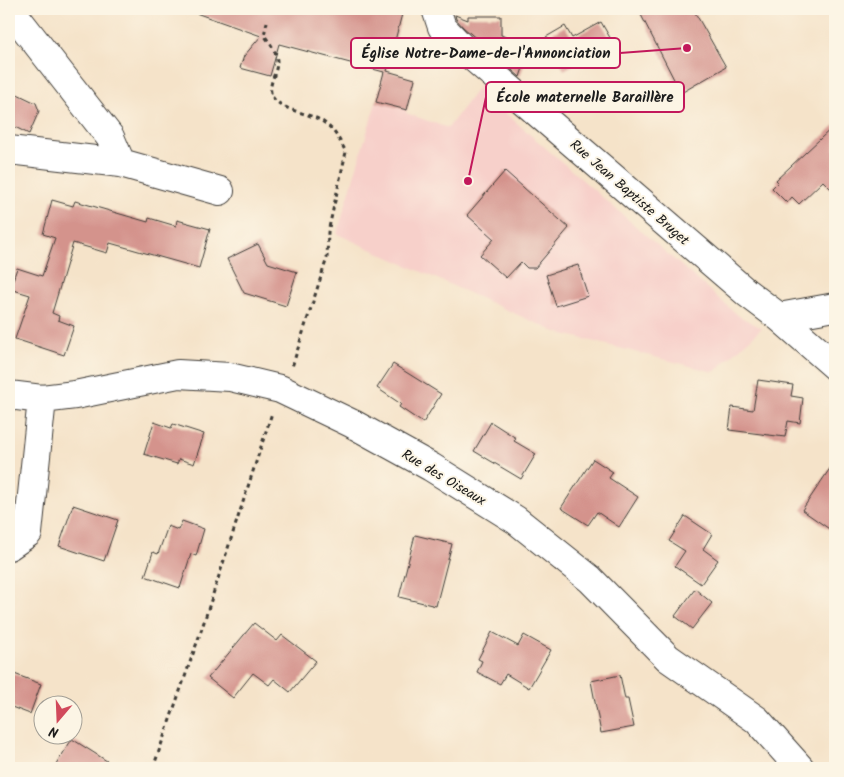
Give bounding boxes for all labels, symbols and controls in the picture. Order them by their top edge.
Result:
callout: Église Notre-Dame-de-l'Annonciation [351,38,620,68]
text: Église Notre-Dame-de-l'Annonciation [361,42,611,66]
callout: École maternelle Baraillère [486,82,684,112]
text: École maternelle Baraillère [496,86,674,110]
street label: Rue Jean Baptiste Bruget [565,135,694,251]
street label: Rue des Oiseaux [397,444,491,512]
north arrow [32,694,82,744]
text: N [46,719,62,743]

